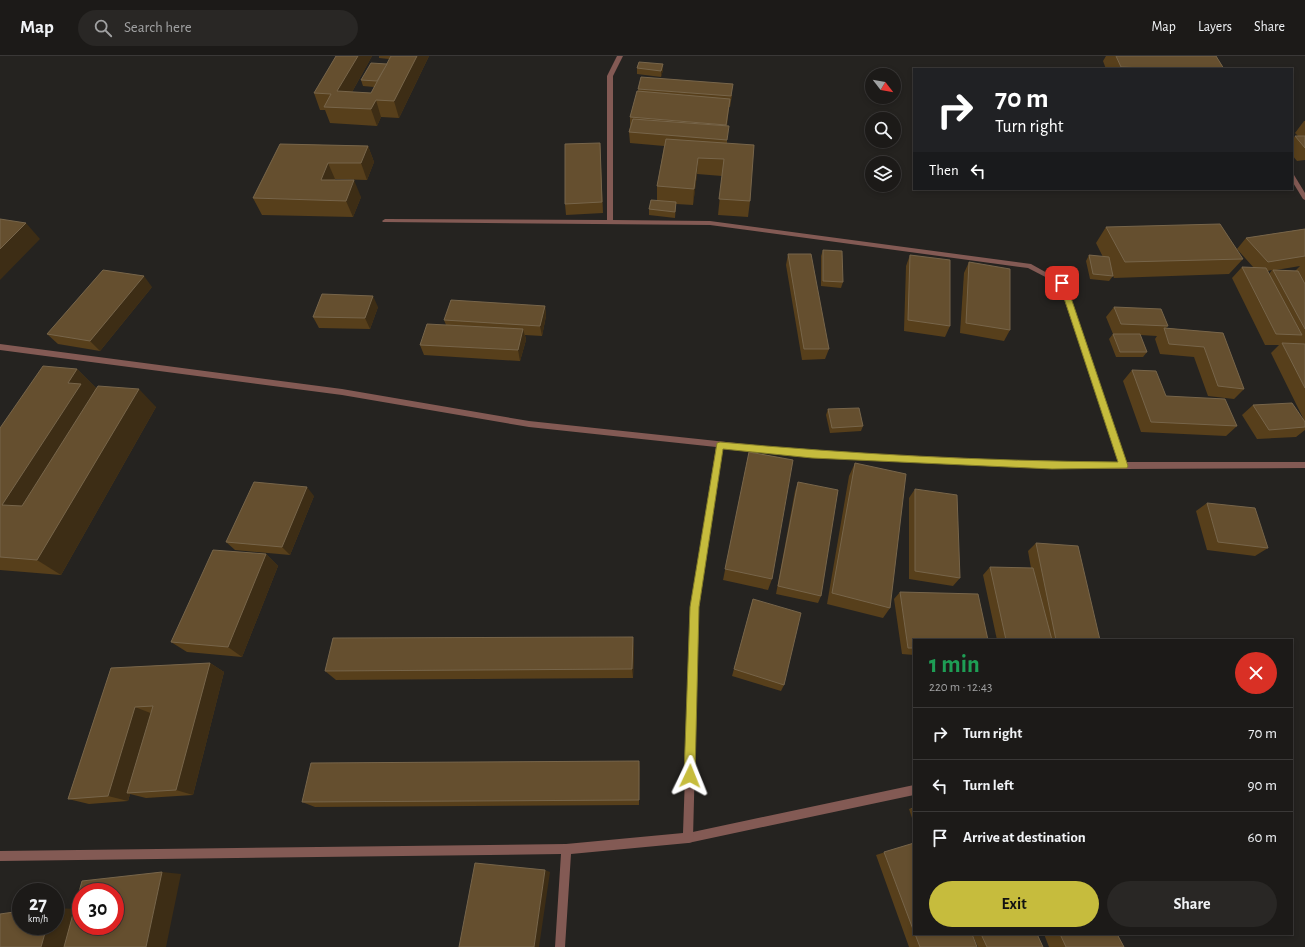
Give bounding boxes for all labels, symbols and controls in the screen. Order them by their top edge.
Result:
search box [78,10,358,46]
icon: search [92,17,114,39]
text: Map [20,18,54,37]
text: Search here [124,20,192,35]
text: Map [1151,20,1176,34]
text: Layers [1198,20,1232,34]
text: Share [1254,20,1285,34]
north arrow [865,68,901,104]
map controls [865,68,901,192]
icon: right [929,84,981,136]
text: 70 m [995,85,1049,113]
button: search [865,112,901,148]
text: Turn right [995,118,1064,136]
button: layers [865,156,901,192]
icon: left [967,160,989,182]
text: Then [929,163,959,178]
pin [1045,266,1079,300]
icon: arrive [1051,272,1073,294]
button: close [1235,652,1277,694]
text: 1 min [929,653,980,677]
text: 220 m · 12:43 [929,681,992,694]
icon: right [929,723,951,745]
text: Turn right [963,726,1022,741]
text: 70 m [1248,726,1277,741]
position arrow [669,755,711,797]
icon: left [929,775,951,797]
text: Turn left [963,778,1014,793]
text: 90 m [1248,778,1277,793]
icon: arrive [929,827,951,849]
text: Arrive at destination [963,830,1086,845]
text: 60 m [1248,830,1277,845]
button: Exit [929,881,1099,927]
button: Share [1107,881,1277,927]
speed limit sign: 30 [72,883,124,935]
text: 27 [29,894,47,914]
text: km/h [28,914,48,924]

